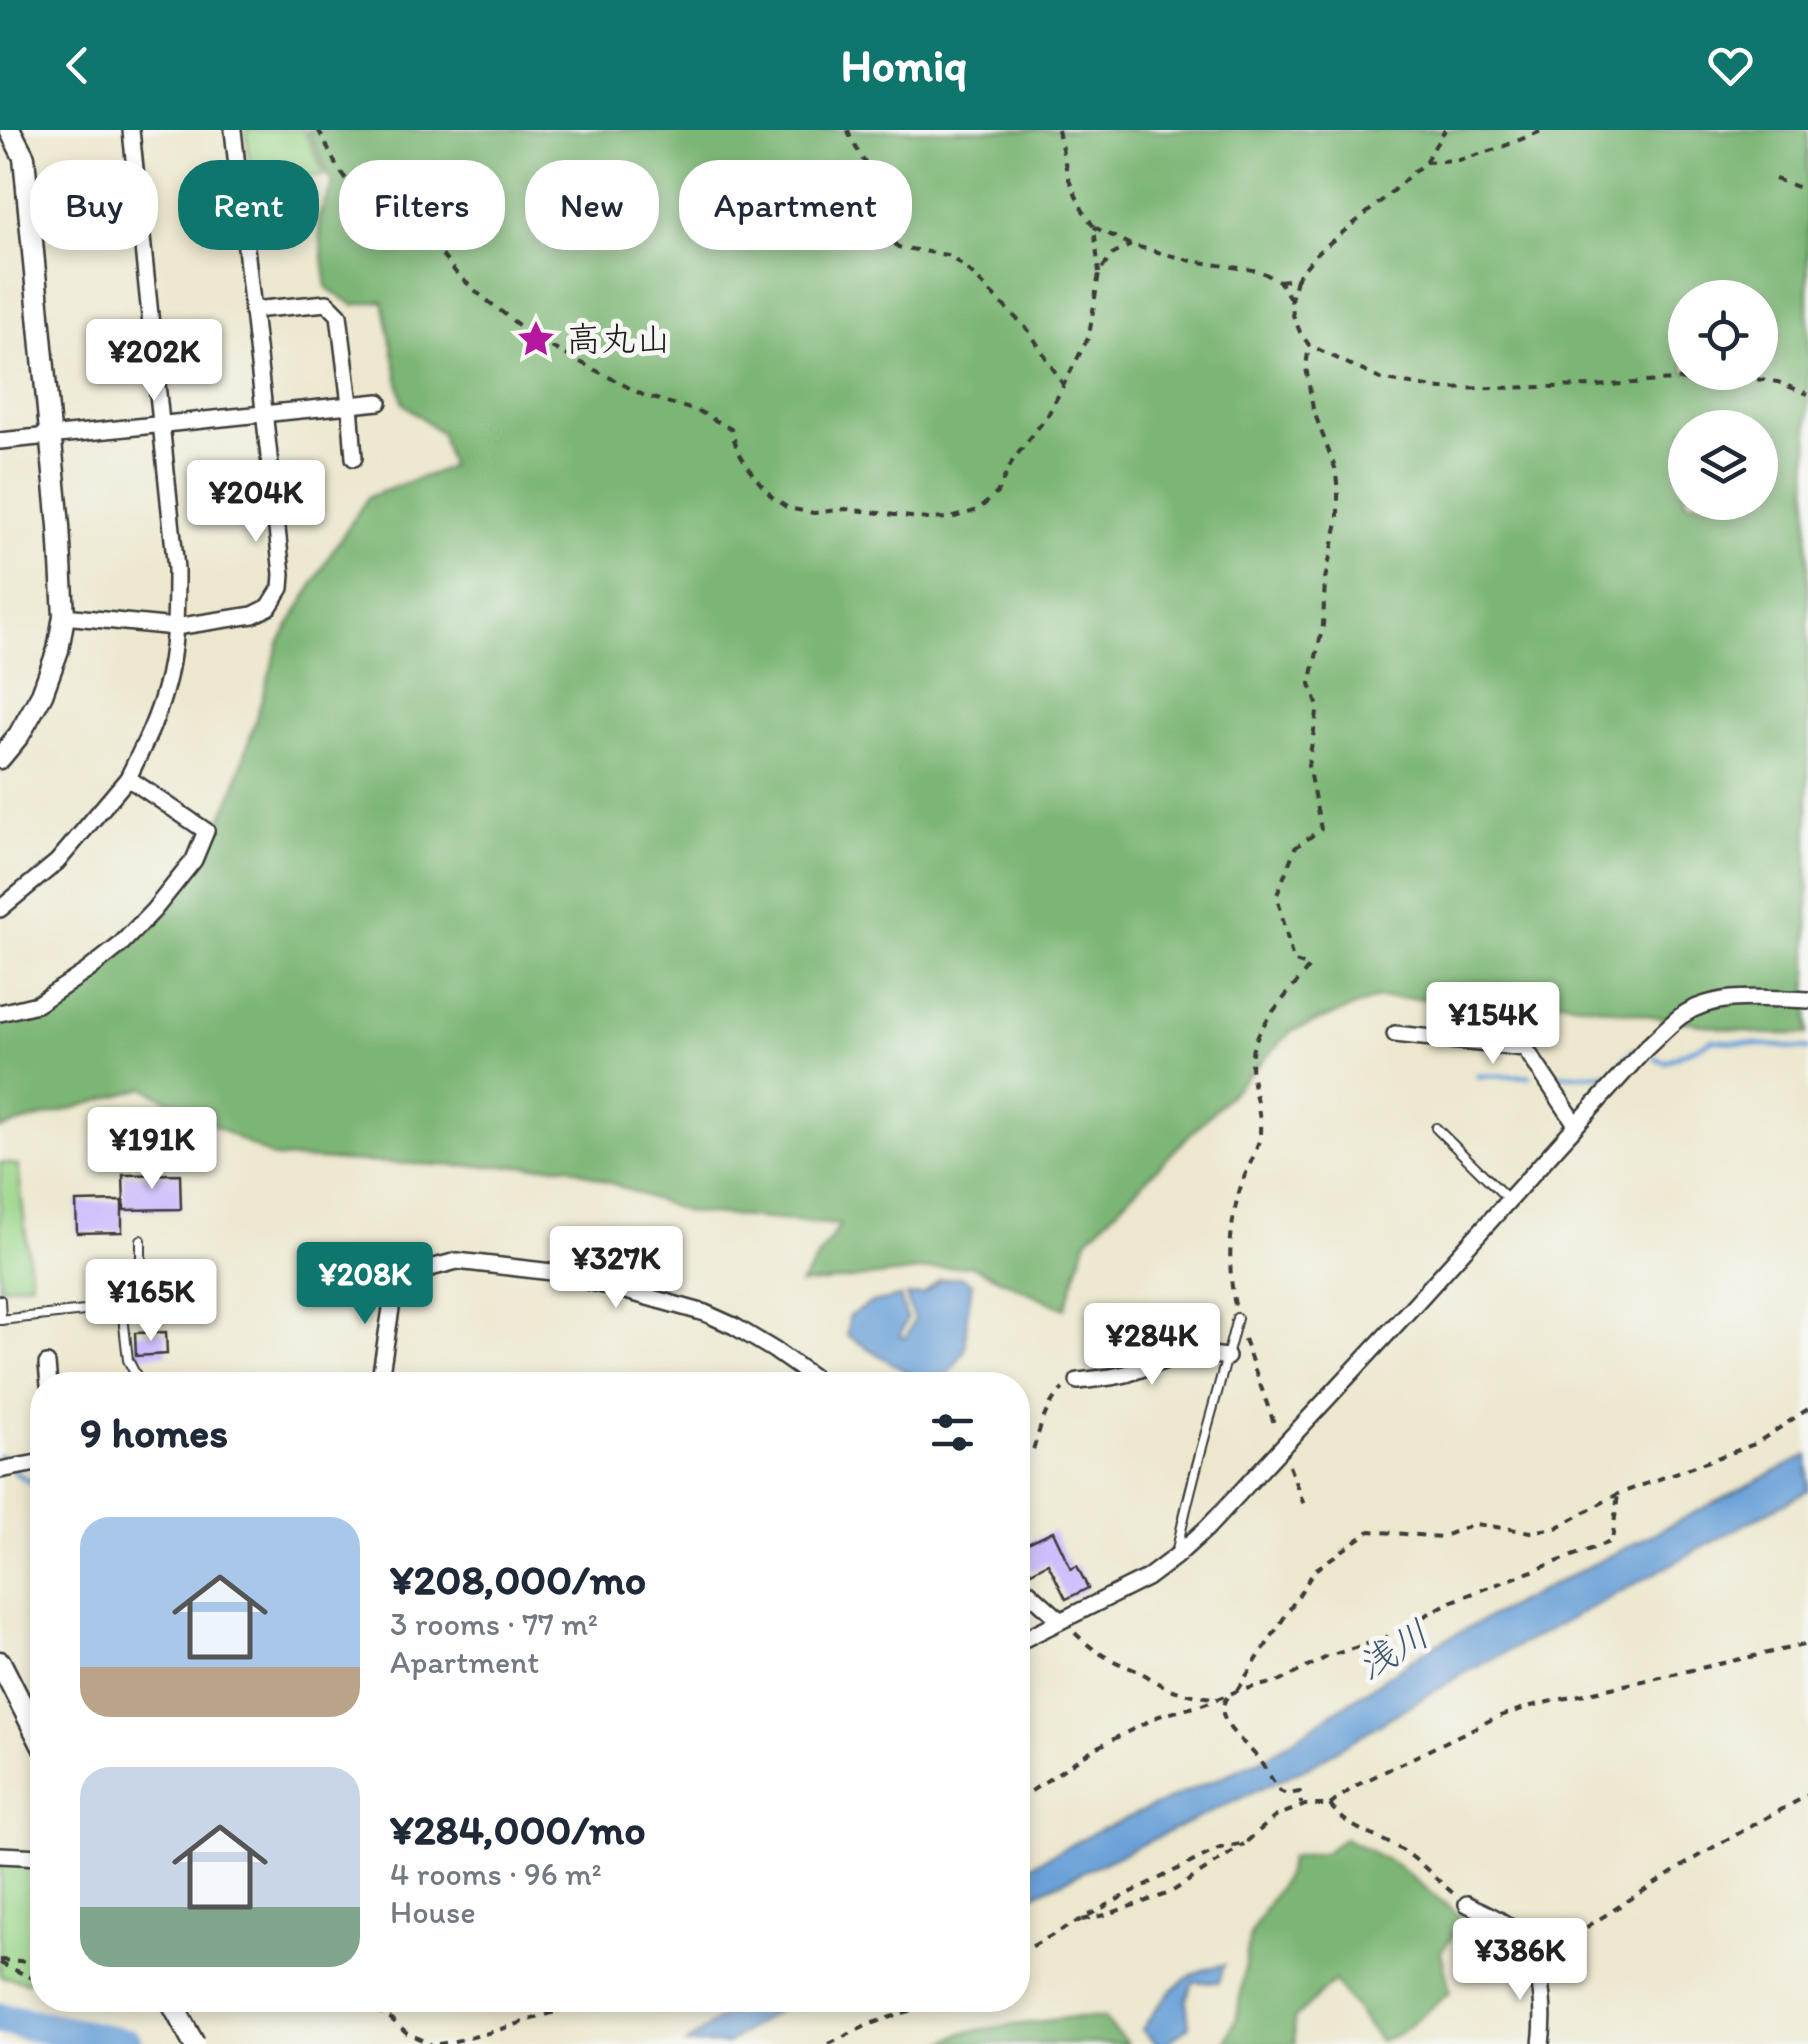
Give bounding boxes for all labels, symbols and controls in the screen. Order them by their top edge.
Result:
icon: back [50,38,105,93]
text: Homiq [841,38,967,92]
icon: heart [1703,38,1758,93]
chip: Buy [30,160,158,250]
chip: Rent [178,160,319,250]
chip: Filters [339,160,505,250]
chip: New [525,160,659,250]
chip: Apartment [679,160,912,250]
map controls [1668,280,1778,520]
button: locate [1668,280,1778,390]
place icon: 高丸山 [515,318,557,360]
place label: 高丸山 [566,318,671,360]
pin: ¥202K [84,319,224,404]
text: ¥202K [108,332,200,370]
button: layers [1668,410,1778,520]
pin: ¥204K [186,460,326,545]
text: ¥204K [209,473,303,511]
pin: ¥154K [1423,982,1563,1067]
text: ¥154K [1448,995,1538,1033]
pin: ¥191K [82,1107,222,1192]
text: ¥191K [110,1120,194,1158]
pin: ¥327K [546,1226,686,1311]
text: ¥327K [572,1239,660,1277]
pin: ¥208K [295,1242,435,1327]
text: ¥208K [319,1255,411,1293]
pin: ¥165K [81,1259,221,1344]
text: ¥165K [108,1272,194,1310]
pin: ¥284K [1082,1303,1222,1388]
text: ¥284K [1106,1316,1198,1354]
icon: filters [925,1405,980,1460]
text: 9 homes [80,1407,228,1458]
text: ¥208,000/mo [390,1554,646,1605]
icon: home [160,1557,280,1677]
text: 3 rooms · 77 m² [390,1605,598,1643]
water label: 浅川 [1349,1610,1437,1690]
text: Apartment [390,1643,539,1681]
text: ¥284,000/mo [390,1804,646,1855]
icon: home [160,1807,280,1927]
text: 4 rooms · 96 m² [390,1855,602,1893]
text: House [390,1893,476,1931]
pin: ¥386K [1450,1918,1590,2003]
text: ¥386K [1475,1931,1565,1969]

